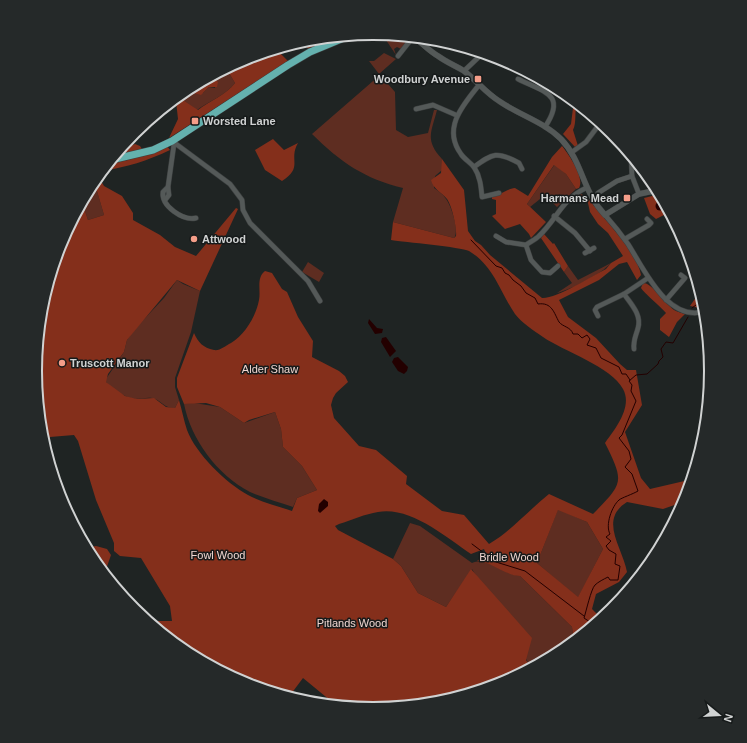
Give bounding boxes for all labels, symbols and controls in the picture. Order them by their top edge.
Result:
place label: Woodbury Avenue [374,73,470,85]
marker: Woodbury Avenue [473,74,483,84]
place label: Worsted Lane [203,115,276,127]
marker: Worsted Lane [190,116,200,126]
place label: Harmans Mead [541,192,619,204]
marker: Harmans Mead [622,193,632,203]
place label: Attwood [202,233,246,245]
marker: Attwood [189,234,199,244]
place label: Truscott Manor [70,357,150,369]
marker: Truscott Manor [57,358,67,368]
park label: Alder Shaw [242,363,298,375]
park label: Fowl Wood [191,549,245,561]
park label: Bridle Wood [479,551,539,563]
park label: Pitlands Wood [317,617,387,629]
north arrow [699,695,739,735]
text: N [722,712,735,724]

